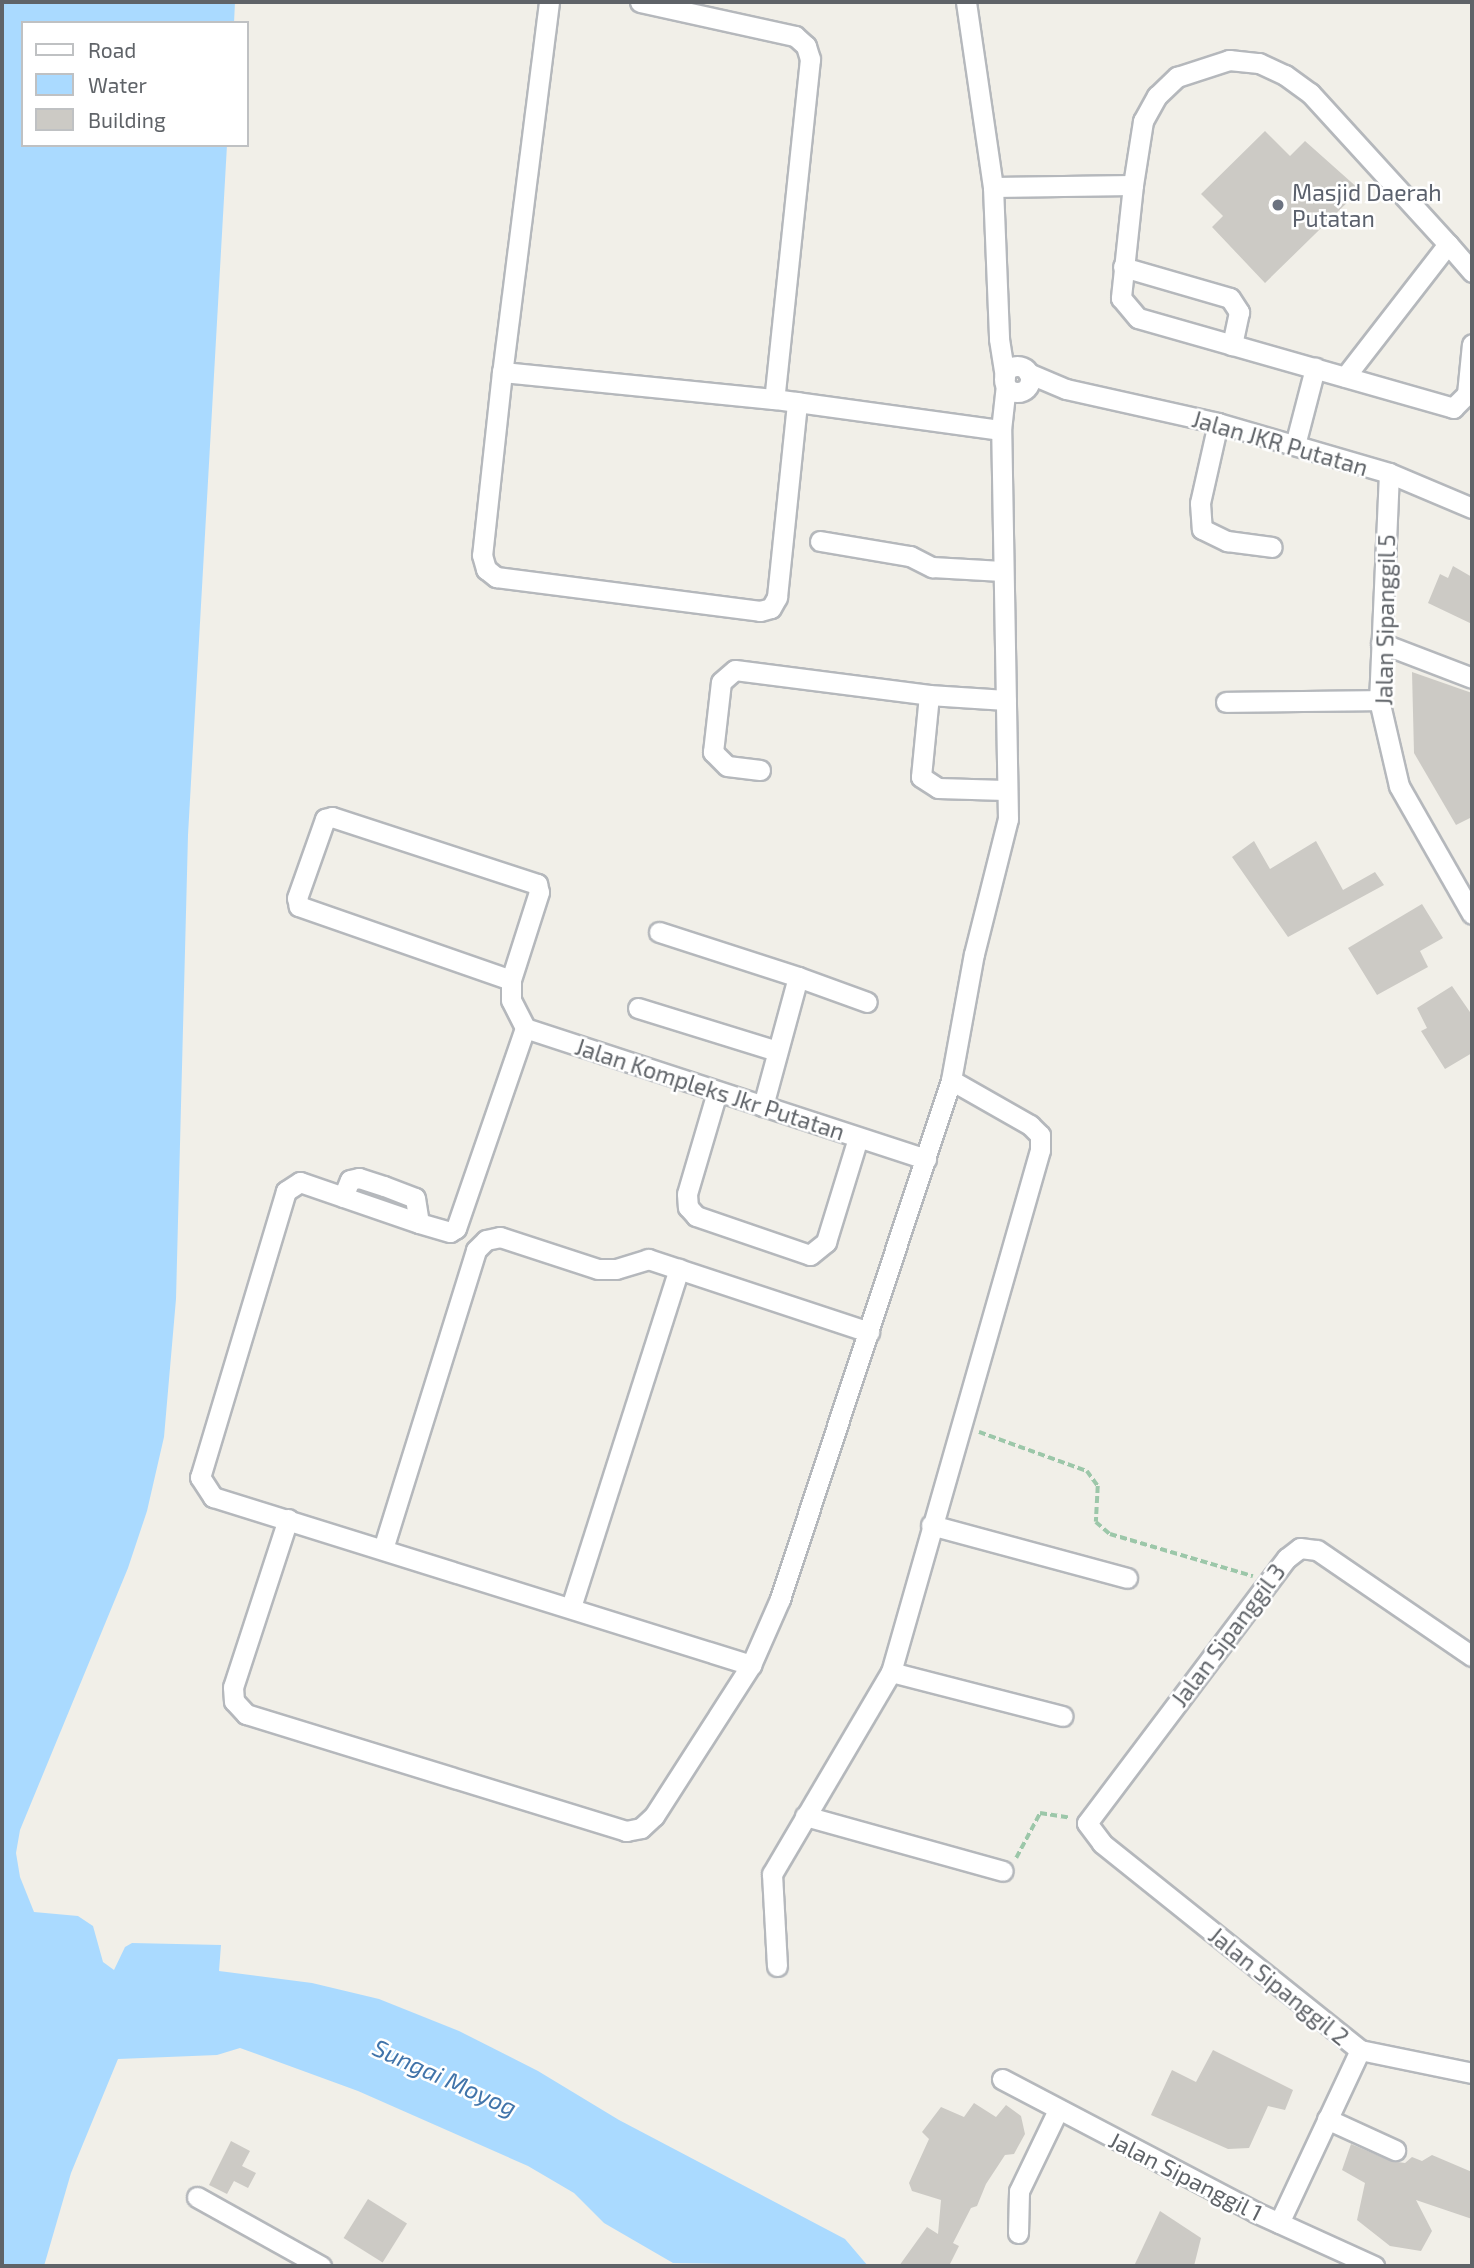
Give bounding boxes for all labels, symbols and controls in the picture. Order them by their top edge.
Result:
legend [21,21,248,147]
text: Road [88,37,136,62]
text: Water [88,72,147,97]
text: Building [88,107,166,132]
place label: Masjid Daerah Putatan [1292,178,1442,232]
marker: Masjid Daerah Putatan [1270,197,1286,213]
street label: Jalan JKR Putatan [1189,405,1371,481]
street label: Jalan Sipanggil 5 [1370,534,1400,706]
street label: Jalan Kompleks Jkr Putatan [571,1032,849,1146]
street label: Jalan Sipanggil 3 [1165,1558,1291,1712]
street label: Jalan Sipanggil 2 [1203,1921,1355,2051]
water label: Sungai Moyog [369,2032,521,2122]
street label: Jalan Sipanggil 1 [1105,2125,1267,2227]

